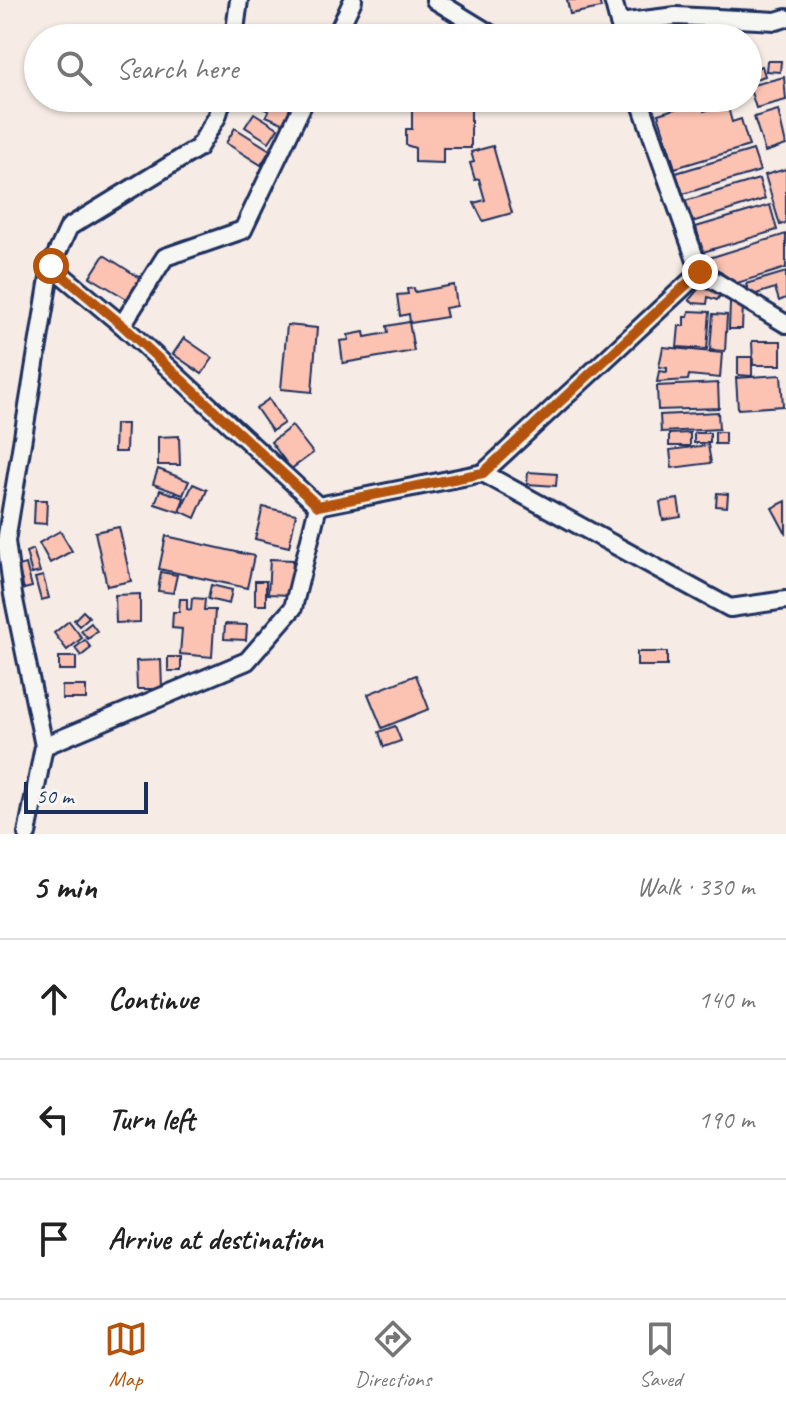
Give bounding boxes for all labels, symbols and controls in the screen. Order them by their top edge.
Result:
search box [24,24,762,112]
icon: search [52,46,96,90]
text: Search here [116,49,238,87]
route start [33,248,69,284]
route end [682,254,718,290]
scale bar [24,778,148,814]
text: 50 m [36,782,73,810]
text: 5 min [32,865,97,908]
text: Walk · 330 m [637,870,754,903]
icon: ahead [32,977,76,1021]
text: Continue [108,980,198,1018]
text: 140 m [698,983,754,1016]
icon: left [32,1097,76,1141]
text: Turn left [108,1100,195,1138]
text: 190 m [698,1103,754,1136]
icon: arrive [32,1217,76,1261]
text: Arrive at destination [108,1220,323,1258]
tab: Map [104,1317,148,1393]
tab: Directions [355,1317,431,1393]
tab: Saved [638,1317,682,1393]

